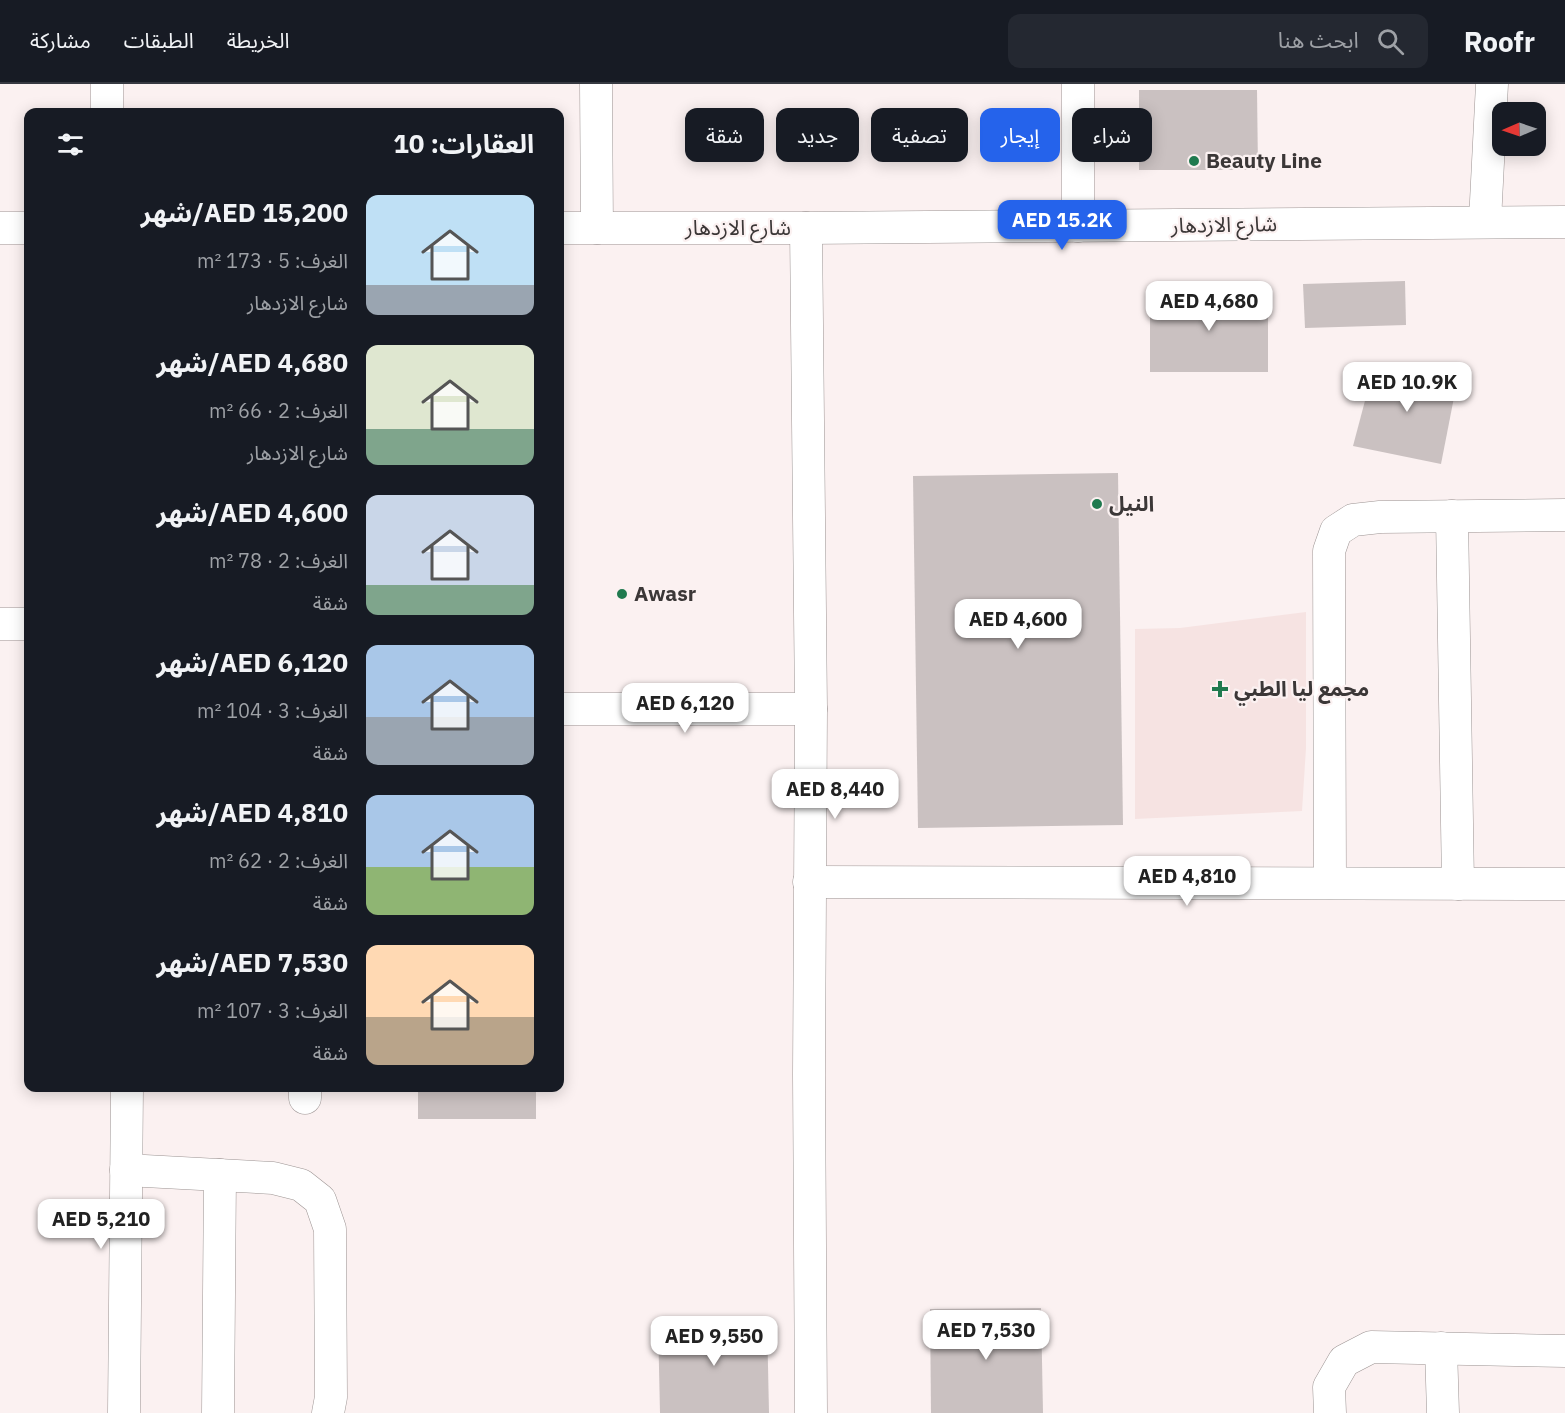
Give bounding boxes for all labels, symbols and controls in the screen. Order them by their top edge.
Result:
search box [1008,14,1428,68]
text: Roofr [1464,23,1535,60]
text: ابحث هنا [1278,25,1359,54]
icon: search [1374,25,1407,58]
text: مشاركة [30,26,91,54]
text: الطبقات [124,26,194,54]
text: الخريطة [227,26,290,54]
north arrow [1492,102,1546,156]
map controls [1492,102,1546,156]
chip: شقة [685,108,764,162]
chip: جديد [776,108,859,162]
chip: تصفية [871,108,968,162]
chip: إيجار [980,108,1060,162]
chip: شراء [1072,108,1152,162]
text: العقارات: 10 [393,126,534,160]
icon: filters [54,128,87,161]
place label: Beauty Line [1206,146,1322,174]
marker: Beauty Line [1187,154,1201,168]
text: AED 15,200/شهر [141,195,348,229]
pin: AED 15.2K [993,200,1131,251]
text: AED 15.2K [1012,206,1112,233]
street label: شارع الازدهار [1170,209,1277,241]
street label: شارع الازدهار [684,213,791,243]
icon: home [414,219,486,291]
text: الغرف: 5 · 173 m² [197,247,348,274]
pin: AED 4,680 [1140,281,1278,332]
text: AED 4,680 [1160,287,1258,314]
text: شارع الازدهار [247,289,348,316]
text: AED 4,680/شهر [156,345,348,379]
pin: AED 10.9K [1338,362,1476,413]
text: AED 10.9K [1357,368,1457,395]
icon: home [414,369,486,441]
text: الغرف: 2 · 66 m² [209,397,348,424]
text: شارع الازدهار [247,439,348,466]
place label: النيل [1109,489,1154,517]
text: AED 4,600/شهر [156,495,348,529]
marker: النيل [1090,497,1104,511]
icon: home [414,519,486,591]
text: الغرف: 2 · 78 m² [209,547,348,574]
place label: Awasr [634,579,697,607]
marker: Awasr [615,587,629,601]
text: شقة [313,589,348,616]
pin: AED 4,600 [949,599,1087,650]
text: AED 4,600 [969,605,1067,632]
text: AED 6,120/شهر [156,645,348,679]
icon: home [414,669,486,741]
place label: مجمع ليا الطبي [1234,674,1369,706]
marker: مجمع ليا الطبي [1211,680,1229,698]
pin: AED 6,120 [616,683,754,734]
text: AED 6,120 [636,689,734,716]
text: الغرف: 3 · 104 m² [197,697,348,724]
text: شقة [313,739,348,766]
pin: AED 8,440 [766,769,904,820]
text: AED 8,440 [786,775,884,802]
text: AED 4,810/شهر [156,795,348,829]
icon: home [414,819,486,891]
text: الغرف: 2 · 62 m² [209,847,348,874]
pin: AED 4,810 [1118,856,1256,907]
text: AED 4,810 [1138,862,1236,889]
text: شقة [313,889,348,916]
text: AED 7,530/شهر [156,945,348,979]
icon: home [414,969,486,1041]
text: الغرف: 3 · 107 m² [197,997,348,1024]
text: شقة [313,1039,348,1066]
pin: AED 5,210 [32,1199,170,1250]
text: AED 5,210 [52,1205,150,1232]
pin: AED 7,530 [917,1310,1055,1361]
pin: AED 9,550 [645,1316,783,1367]
text: AED 7,530 [937,1316,1035,1343]
text: AED 9,550 [665,1322,763,1349]

